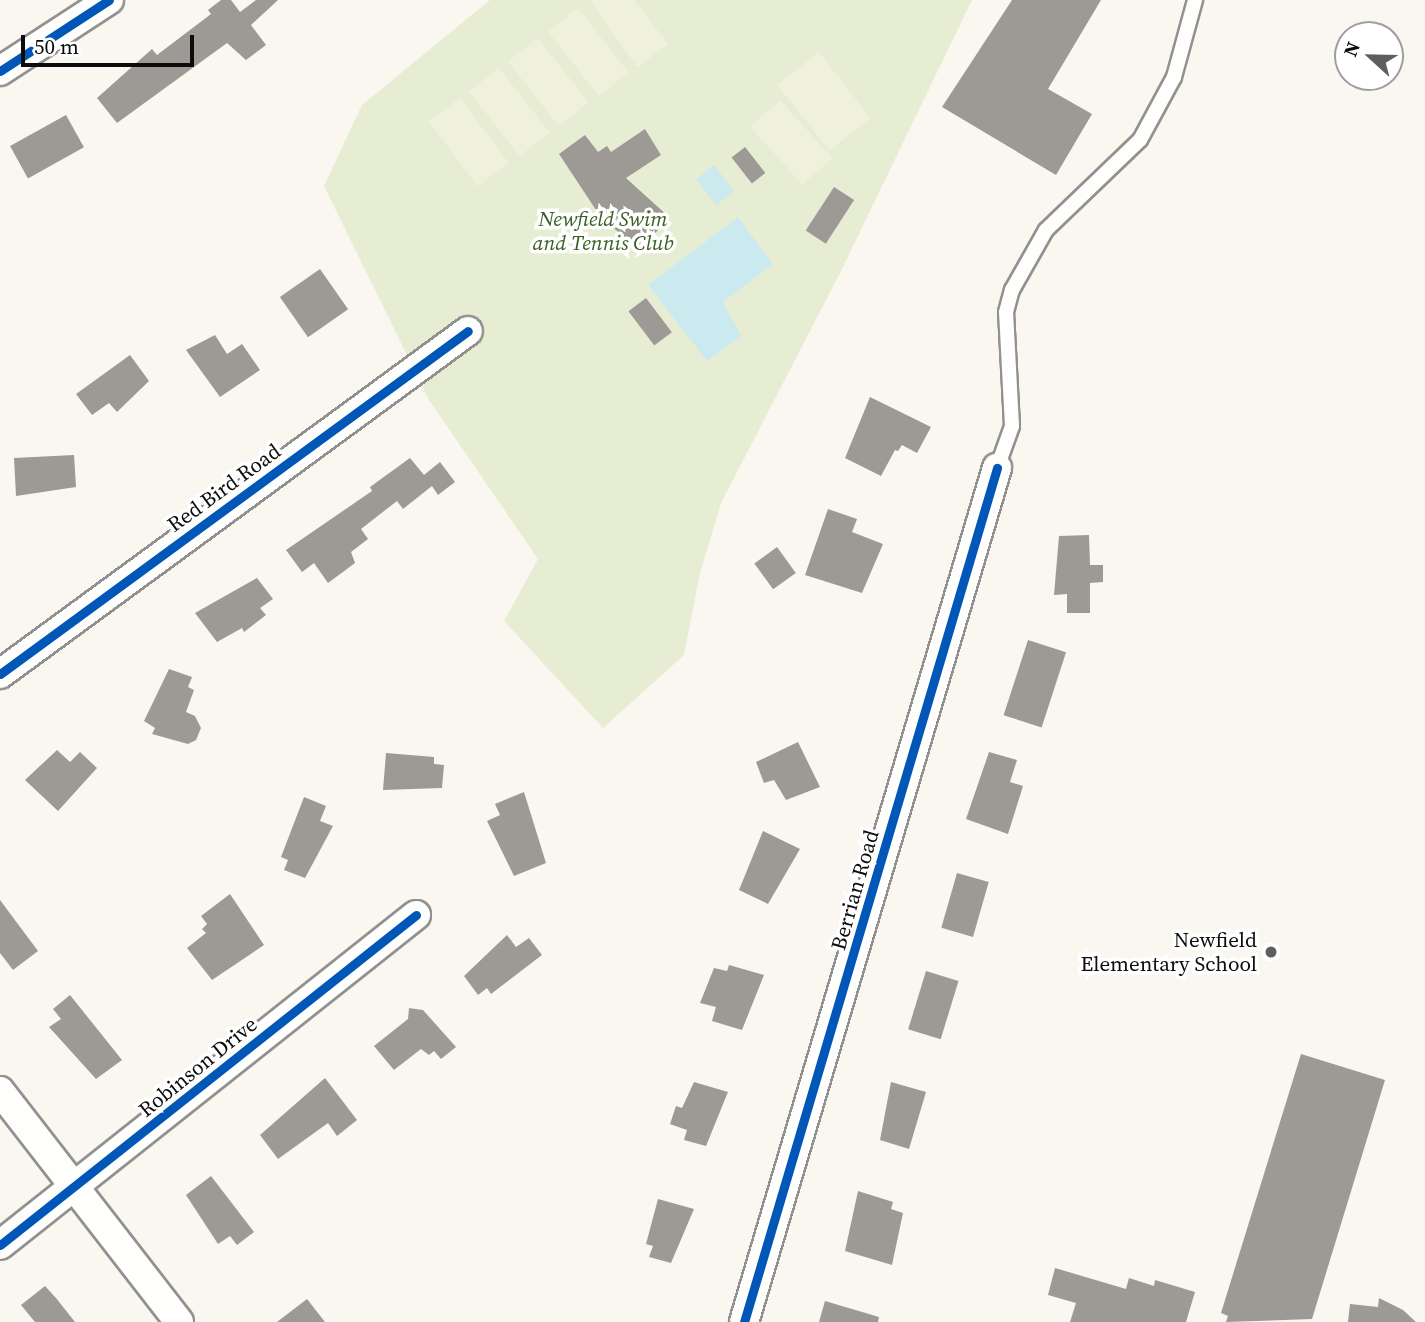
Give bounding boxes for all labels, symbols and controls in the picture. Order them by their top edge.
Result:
scale bar [24,21,198,65]
north arrow [1334,21,1404,91]
text: 50 m [34,32,79,61]
text: N [1337,38,1366,60]
park label: Newfield Swim and Tennis Club [532,206,674,256]
street label: Red Bird Road [163,439,285,537]
street label: Berrian Road [826,827,884,953]
place label: Newfield Elementary School [1080,927,1257,977]
marker: Newfield Elementary School [1263,944,1279,960]
street label: Robinson Drive [134,1012,262,1122]

